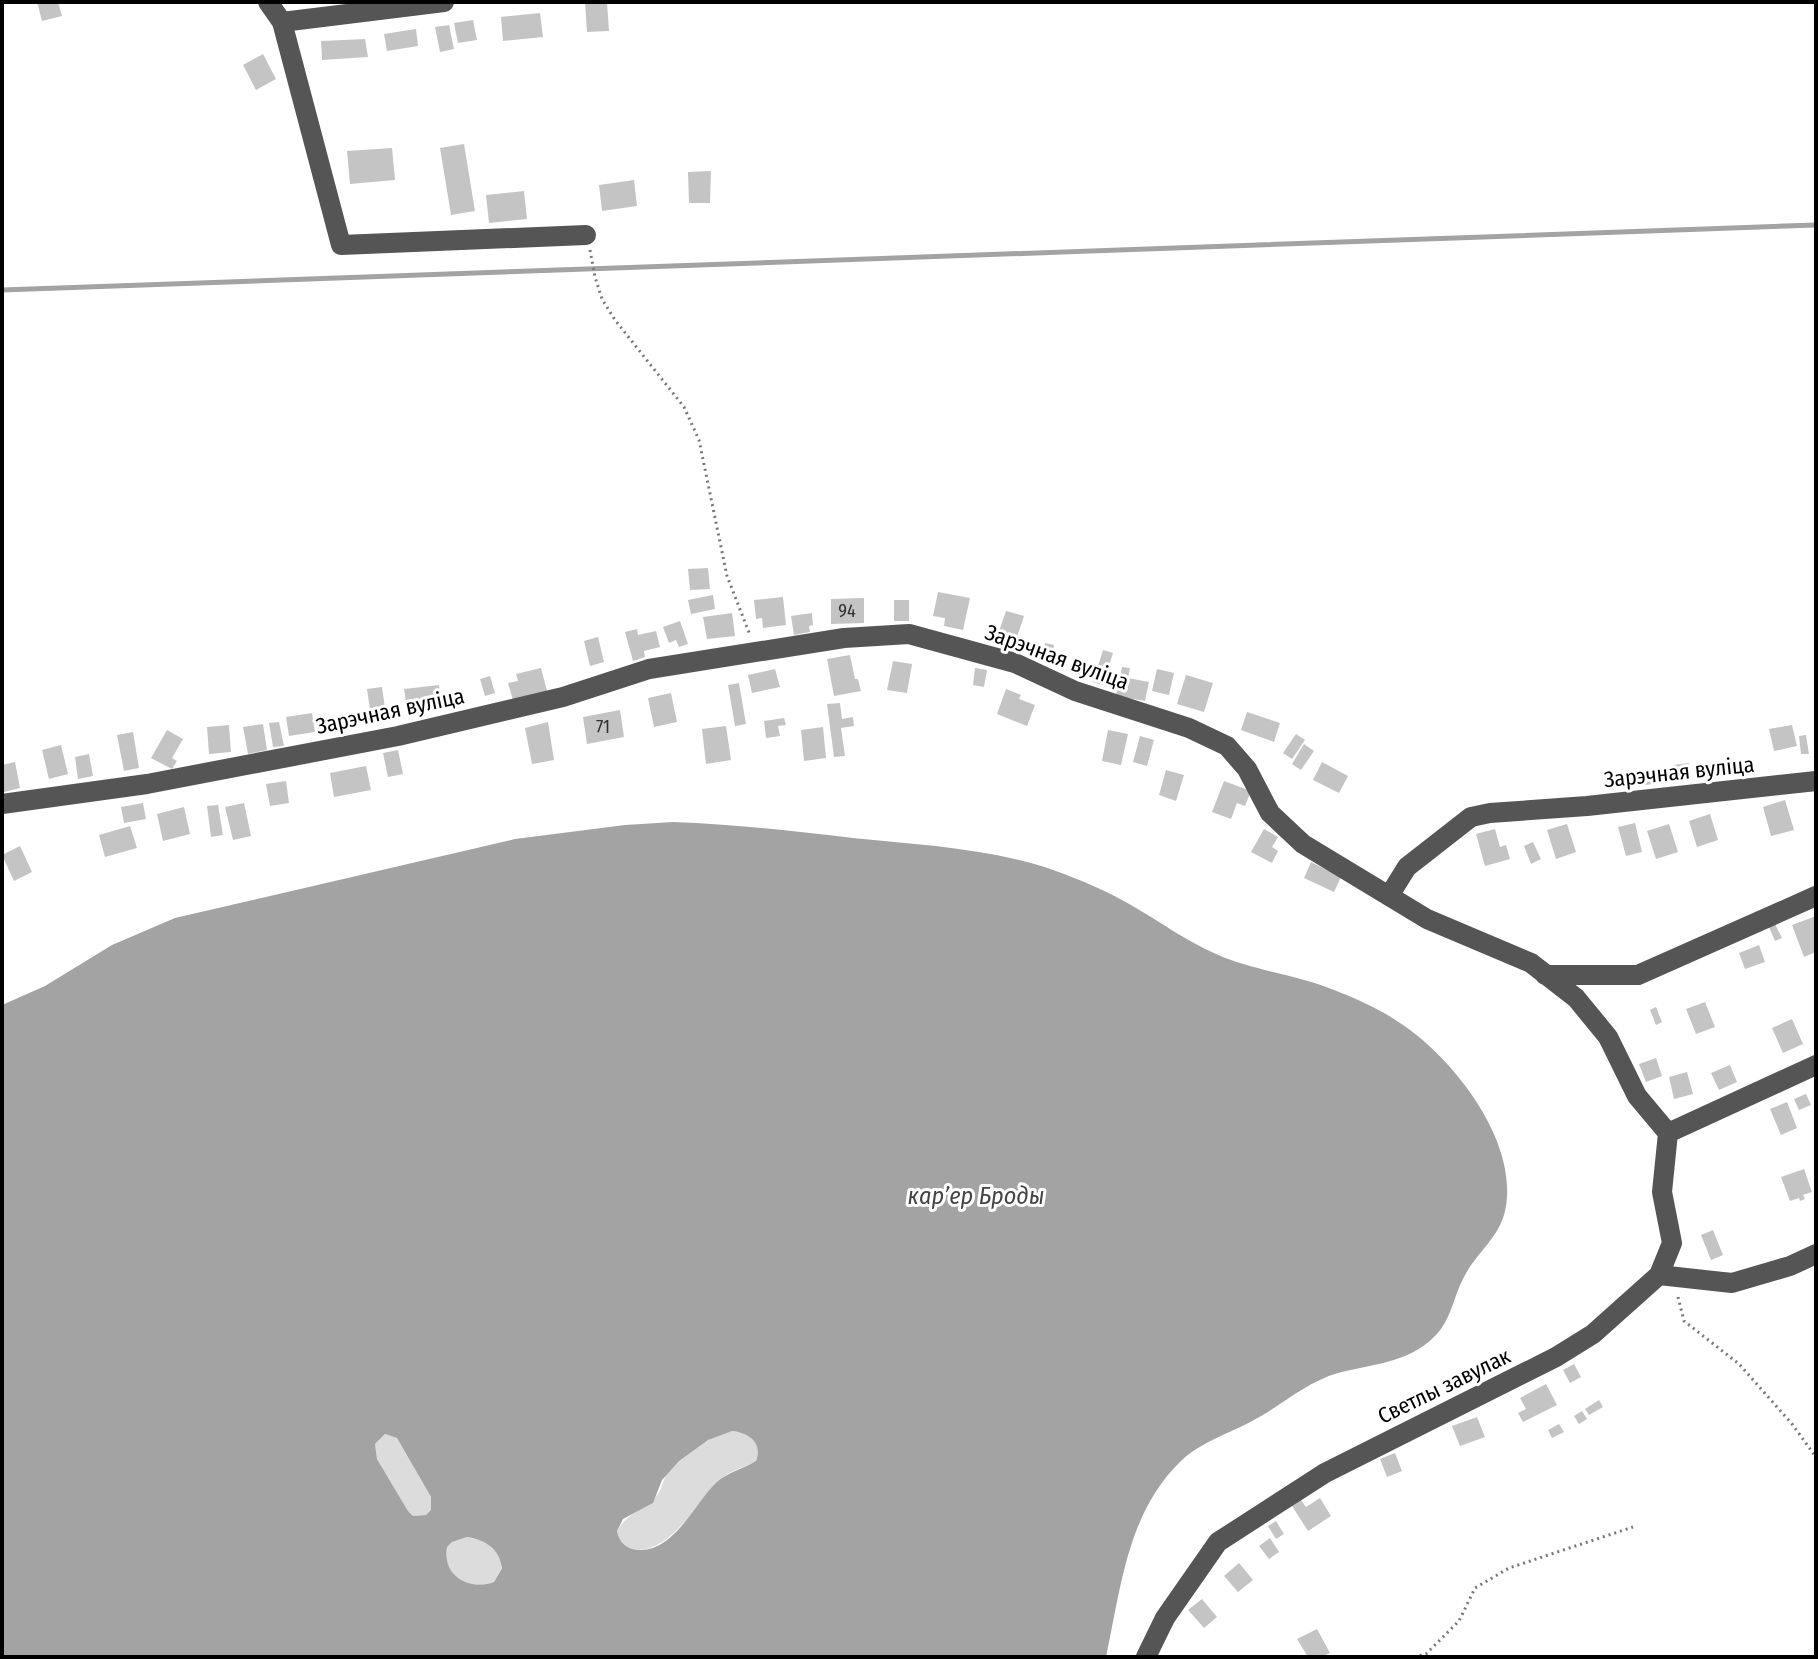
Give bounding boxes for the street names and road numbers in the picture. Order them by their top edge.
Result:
street label: Зарэчная вуліца [981,618,1133,696]
street label: Зарэчная вуліца [313,682,467,740]
street label: Зарэчная вуліца [1602,751,1756,793]
street label: Светлы завулак [1373,1342,1515,1430]

